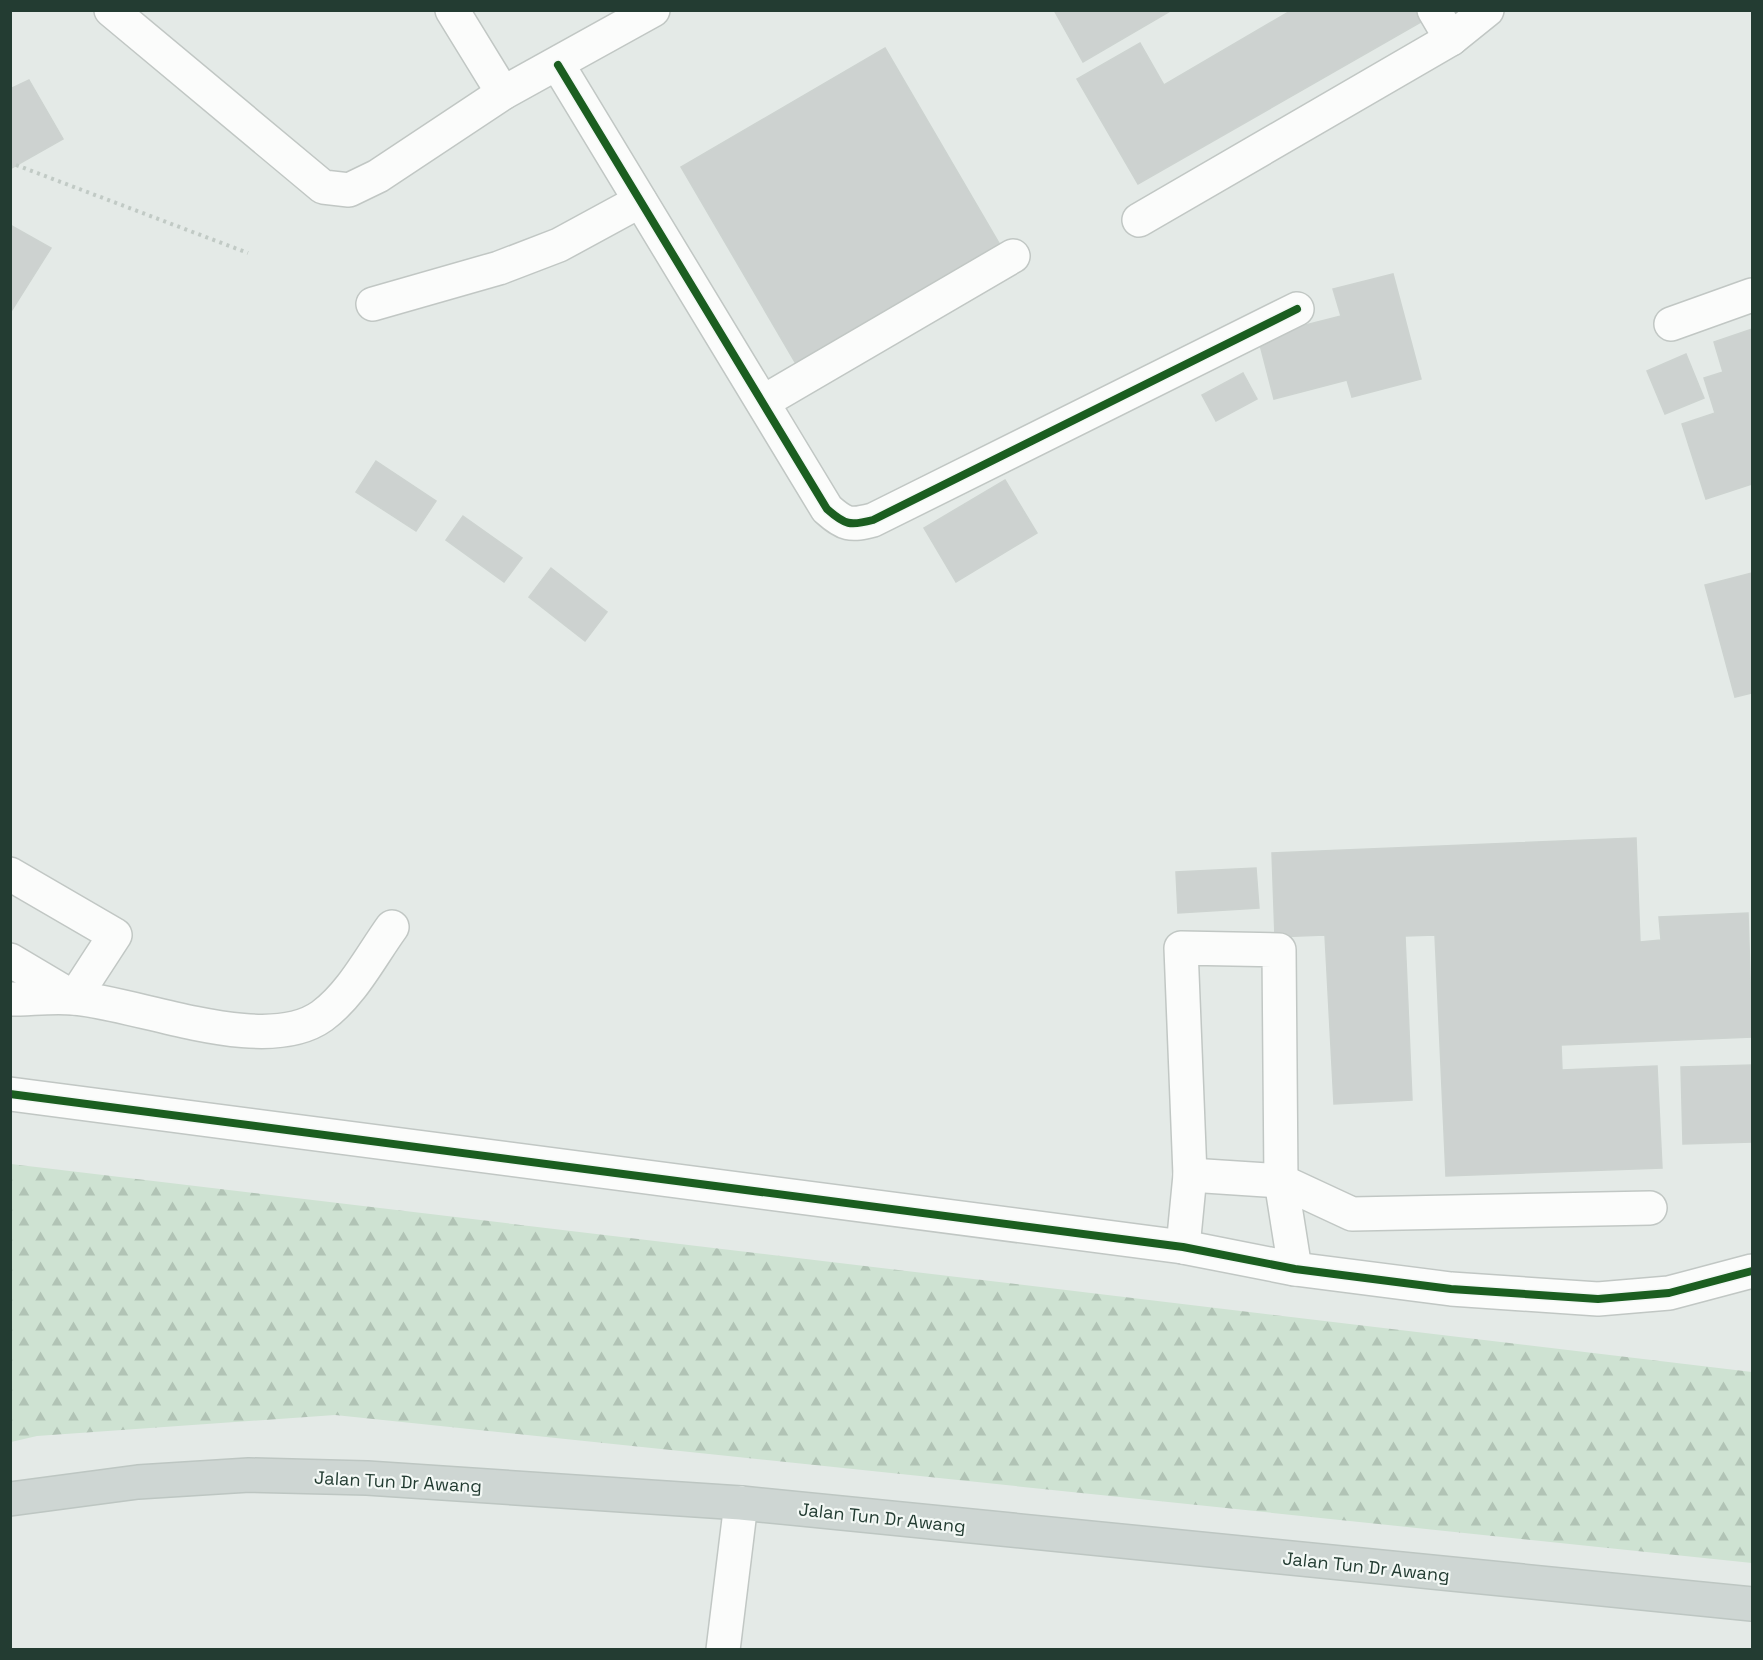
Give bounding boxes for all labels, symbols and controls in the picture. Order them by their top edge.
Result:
street label: Jalan Tun Dr Awang [314,1466,482,1497]
street label: Jalan Tun Dr Awang [797,1497,967,1538]
street label: Jalan Tun Dr Awang [1281,1546,1451,1587]

